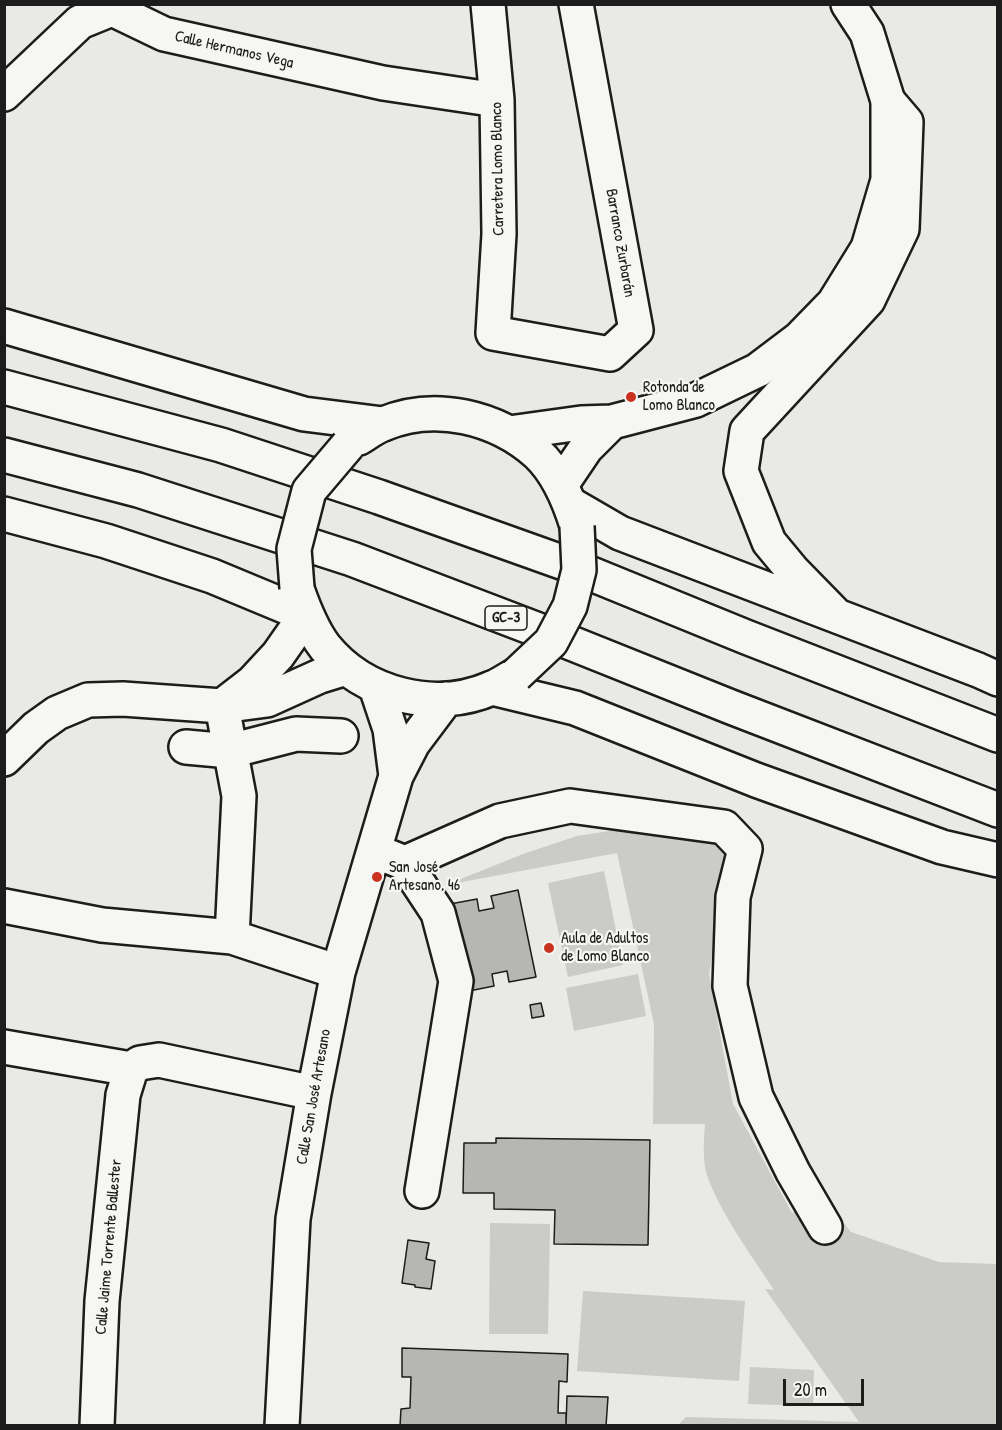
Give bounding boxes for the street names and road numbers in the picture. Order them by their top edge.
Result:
street label: Calle Hermanos Vega [173,27,295,73]
street label: Carretera Lomo Blanco [487,102,509,236]
street label: Barranco Zurbarán [601,187,639,299]
road number: GC-3 [485,606,527,630]
street label: Calle San José Artesano [293,1028,335,1166]
street label: Calle Jaime Torrente Ballester [92,1159,126,1335]

